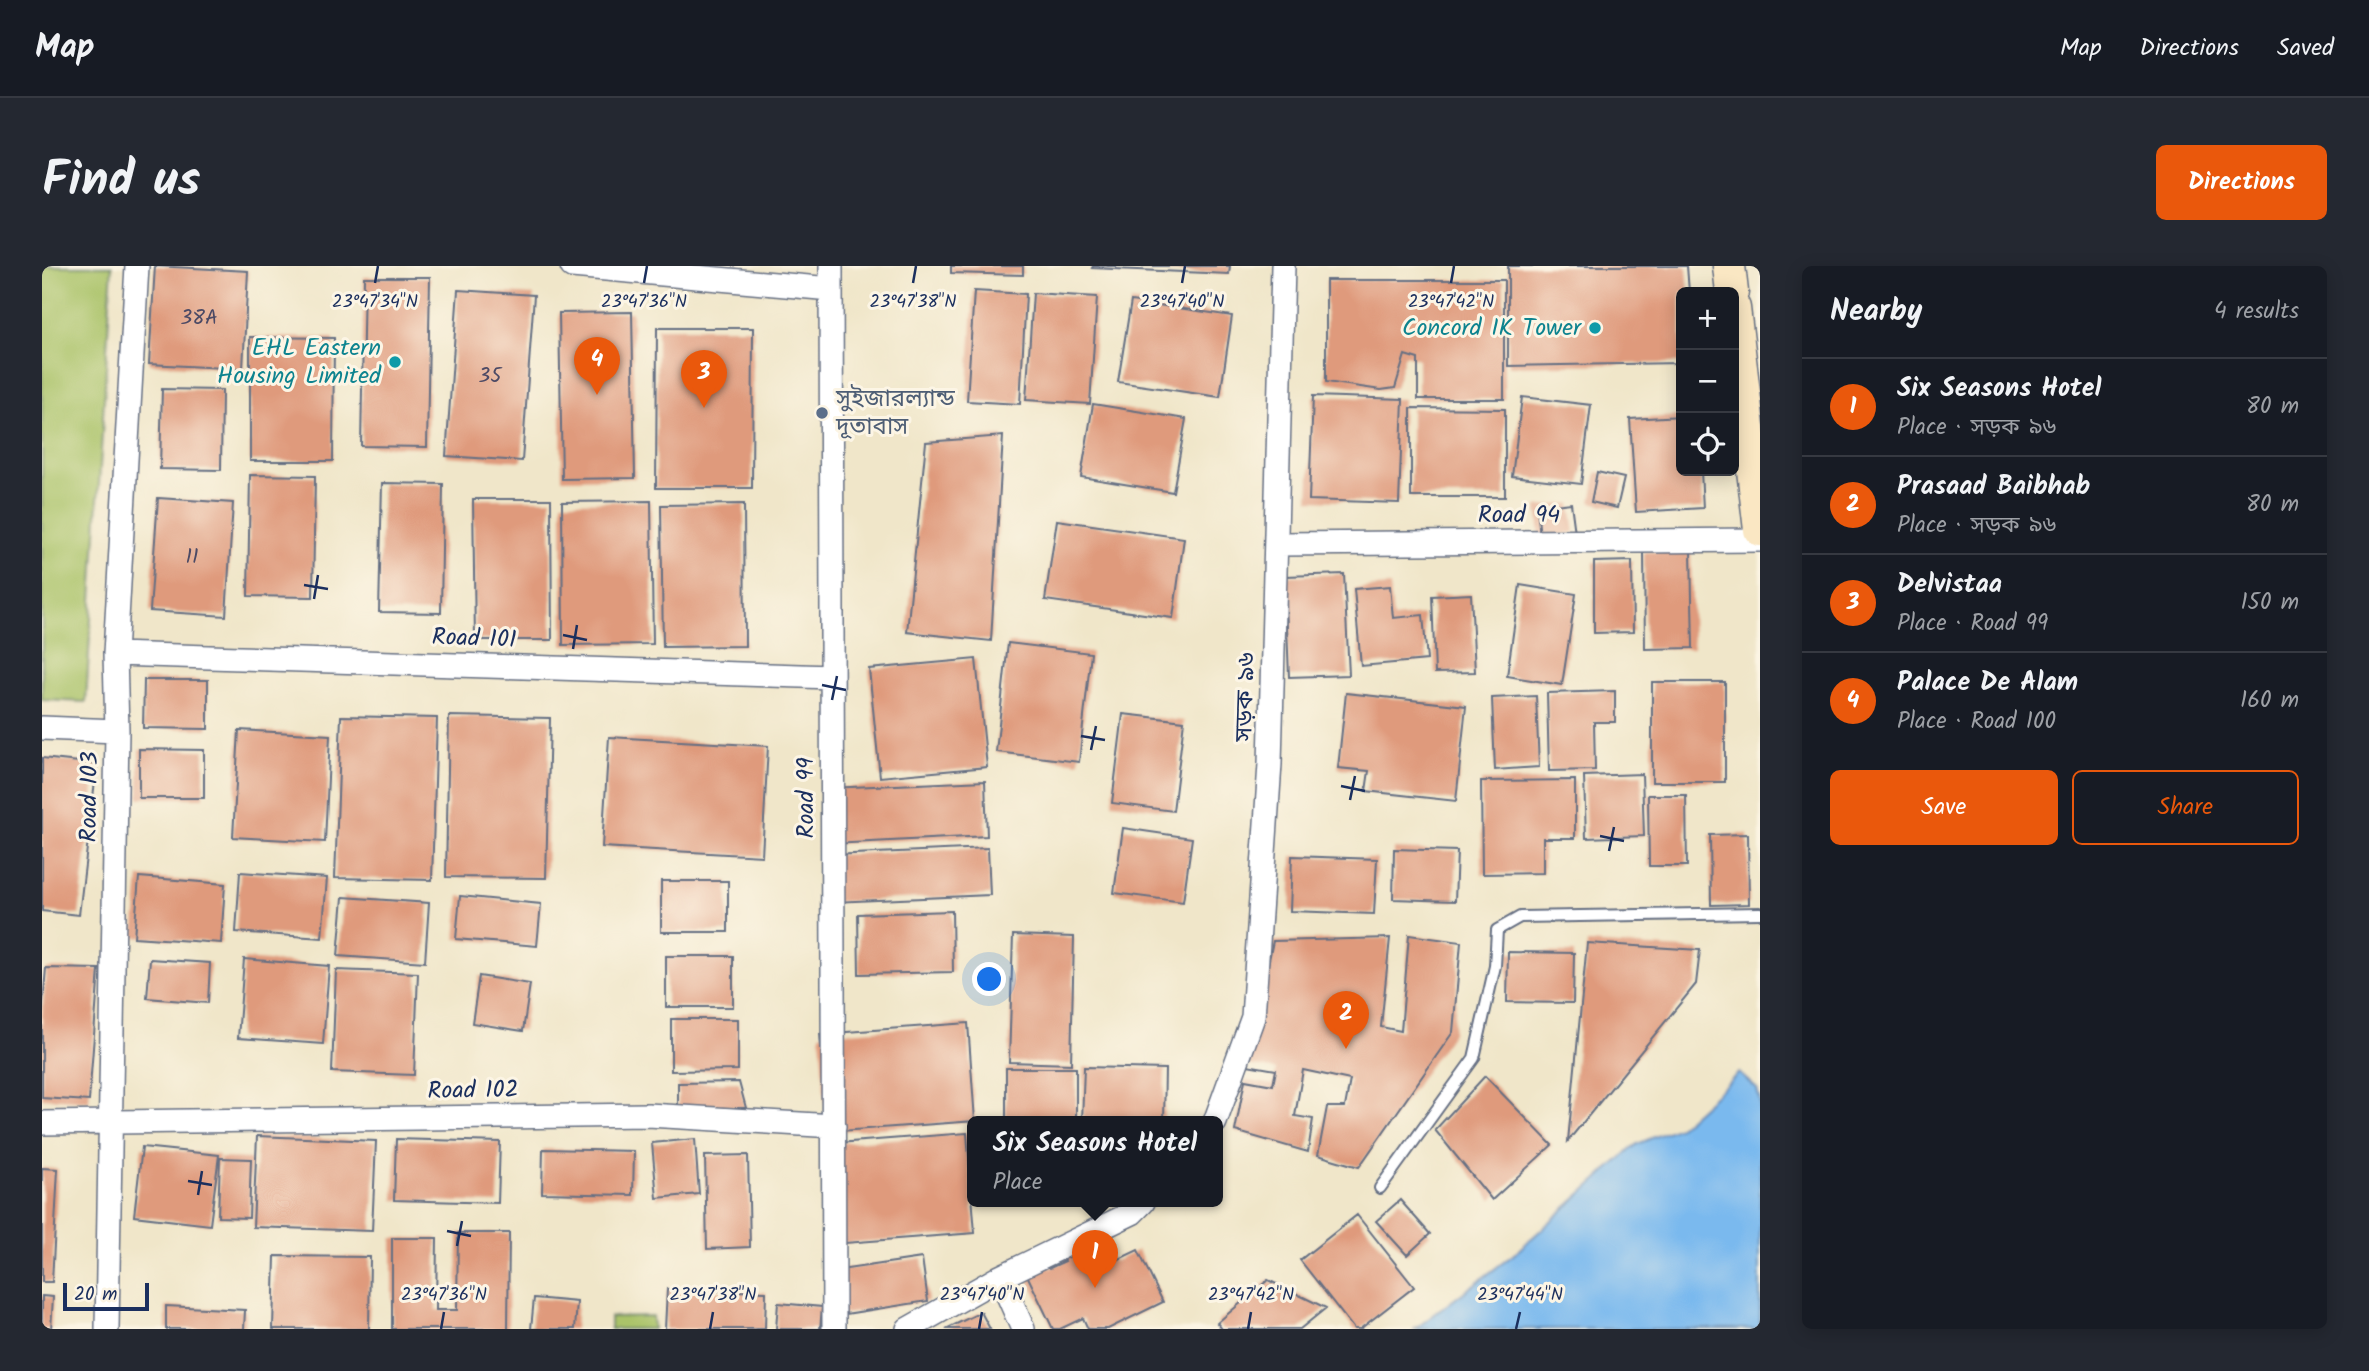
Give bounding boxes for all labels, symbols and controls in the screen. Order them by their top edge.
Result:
text: Map [35,22,95,75]
text: Map [2060,29,2102,68]
text: Directions [2140,29,2239,68]
text: Saved [2277,29,2334,68]
text: Find us [42,143,200,221]
button: Directions [2156,145,2327,220]
map controls [1676,287,1739,476]
button: + [1676,287,1739,350]
text: 23°47'34"N [332,288,418,317]
text: 23°47'36"N [601,288,687,317]
text: 23°47'38"N [870,288,956,317]
text: 23°47'40"N [1140,288,1224,317]
text: 23°47'42"N [1408,288,1494,317]
text: Nearby [1830,288,1922,336]
text: 4 results [2214,294,2299,330]
house number: 38A [180,302,218,335]
place label: Concord IK Tower [1402,309,1583,348]
marker: Concord IK Tower [1587,320,1603,336]
place label: EHL Eastern Housing Limited [217,329,382,396]
pin: 4 [574,337,620,395]
pin: 3 [681,350,727,408]
button: − [1676,350,1739,413]
marker: EHL Eastern Housing Limited [387,354,403,370]
house number: 35 [478,360,503,393]
text: Six Seasons Hotel [1897,368,2101,410]
place label: সুইজারল্যান্ড দূতাবাস [835,380,955,447]
text: 1 [1850,389,1856,425]
text: 80 m [2246,389,2299,425]
marker: সুইজারল্যান্ড দূতাবাস [814,405,830,421]
text: Place · সড়ক ৯৬ [1897,410,2056,446]
button: locate [1676,413,1739,476]
text: Prasaad Baibhab [1897,466,2090,508]
text: 2 [1846,487,1860,523]
text: 80 m [2246,487,2299,523]
street label: Road 94 [1478,496,1560,535]
text: Place · সড়ক ৯৬ [1897,508,2056,544]
house number: 11 [185,541,199,574]
text: Delvistaa [1897,564,2002,606]
text: 3 [1847,585,1859,621]
text: 150 m [2240,585,2299,621]
text: Place · Road 99 [1897,606,2048,642]
street label: Road 101 [431,618,517,660]
street label: সড়ক ৯৬ [1225,652,1267,743]
text: Palace De Alam [1897,662,2078,704]
text: 4 [1847,683,1859,719]
text: 160 m [2240,683,2299,719]
text: Place · Road 100 [1897,704,2056,740]
street label: Road 103 [70,751,110,843]
street label: Road 99 [787,757,826,839]
button: Save [1830,770,2058,845]
button: Share [2072,770,2299,845]
your location [972,962,1006,996]
pin: 2 [1323,991,1369,1049]
street label: Road 102 [427,1071,519,1111]
popup [967,1116,1223,1207]
text: Six Seasons Hotel [993,1123,1197,1165]
text: Place [993,1165,1042,1201]
pin: 1 [1072,1230,1118,1288]
scale bar [63,1280,149,1312]
text: 20 m [74,1280,117,1310]
text: 23°47'36"N [401,1281,487,1310]
text: 23°47'38"N [670,1281,756,1310]
text: 23°47'40"N [940,1281,1024,1310]
text: 23°47'42"N [1208,1281,1294,1310]
text: 23°47'44"N [1477,1281,1563,1310]

